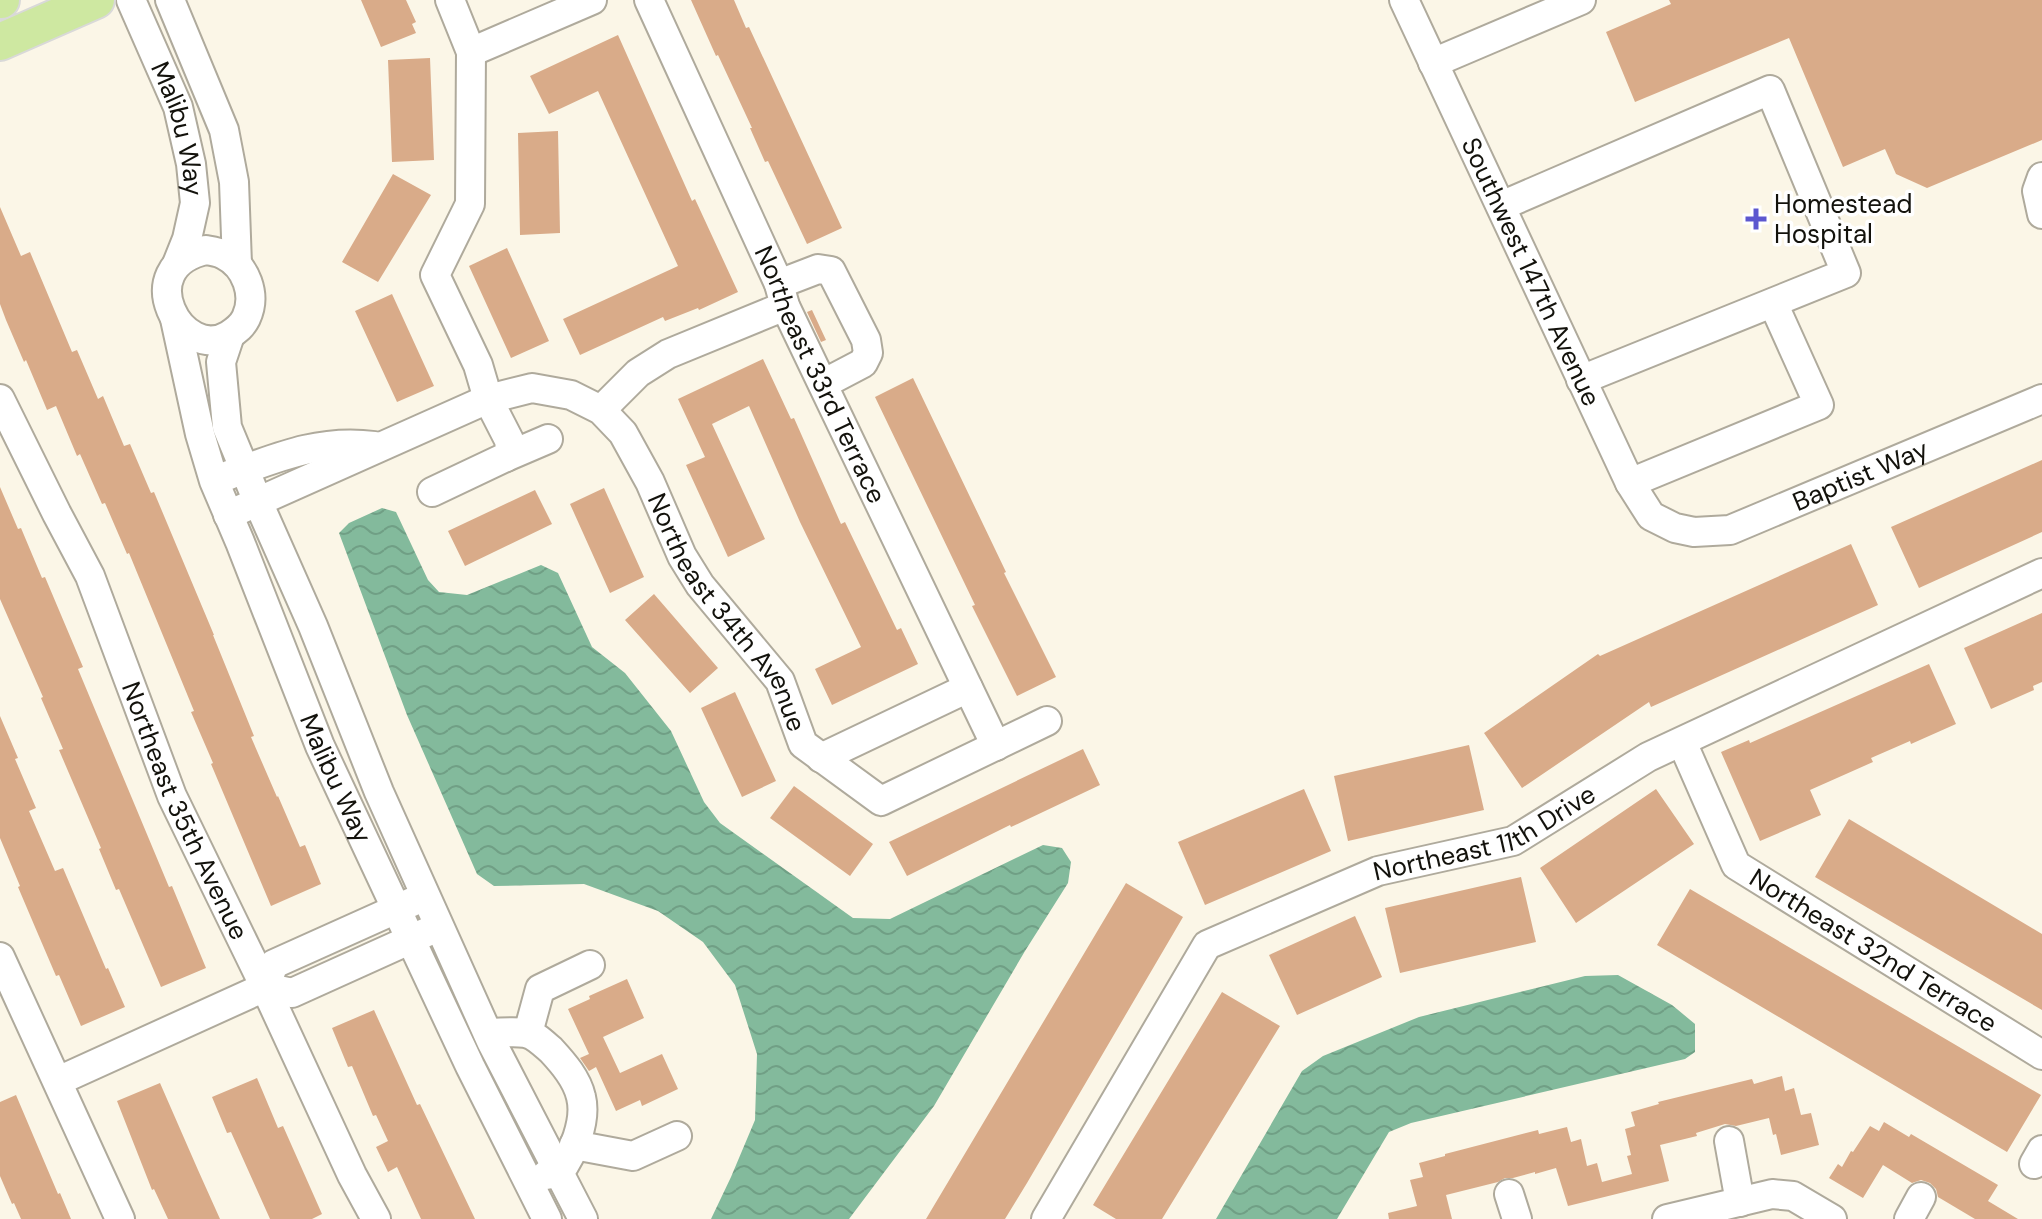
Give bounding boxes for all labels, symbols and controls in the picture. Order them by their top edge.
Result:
street label: Malibu Way [143,56,211,197]
street label: Southwest 147th Avenue [1454,132,1609,411]
place label: Homestead Hospital [1774,187,1913,251]
marker: Homestead Hospital [1745,208,1767,230]
street label: Northeast 33rd Terrace [747,240,894,509]
street label: Baptist Way [1787,432,1933,519]
street label: Northeast 34th Avenue [640,488,814,736]
street label: Northeast 35th Avenue [114,677,256,945]
street label: Malibu Way [292,709,380,848]
street label: Northeast 11th Drive [1370,777,1602,889]
street label: Northeast 32nd Terrace [1743,861,2004,1040]

